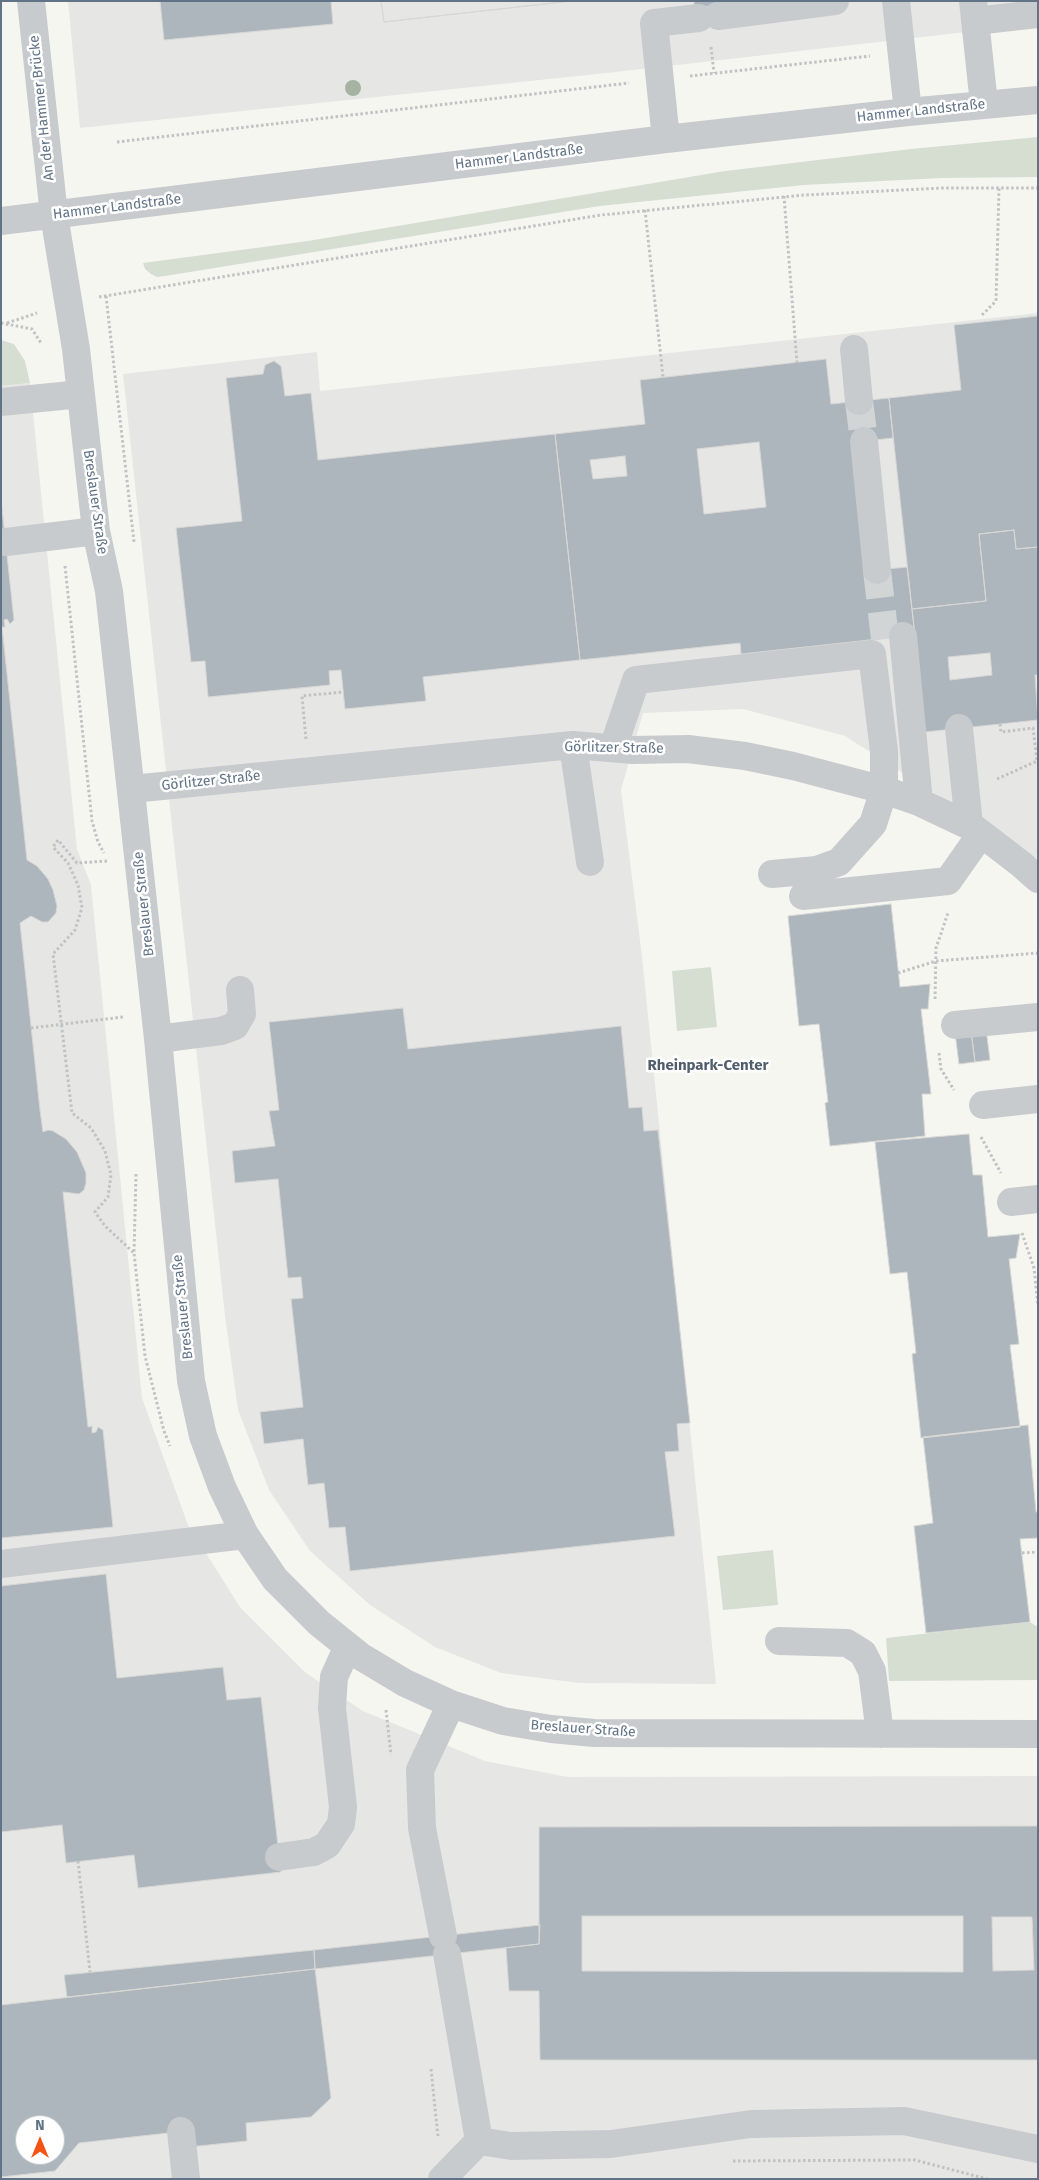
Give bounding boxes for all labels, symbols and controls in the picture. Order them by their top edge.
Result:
street label: An der Hammer Brücke [26,34,58,182]
street label: Hammer Landstraße [856,96,986,126]
street label: Hammer Landstraße [454,141,584,173]
street label: Hammer Landstraße [52,191,182,223]
street label: Breslauer Straße [79,449,111,555]
street label: Görlitzer Straße [564,739,664,757]
street label: Görlitzer Straße [161,767,261,795]
street label: Breslauer Straße [130,851,158,957]
district label: Rheinpark-Center [647,1057,769,1075]
street label: Breslauer Straße [169,1254,197,1360]
street label: Breslauer Straße [530,1717,636,1741]
north arrow [15,2115,65,2165]
text: N [35,2117,45,2134]

